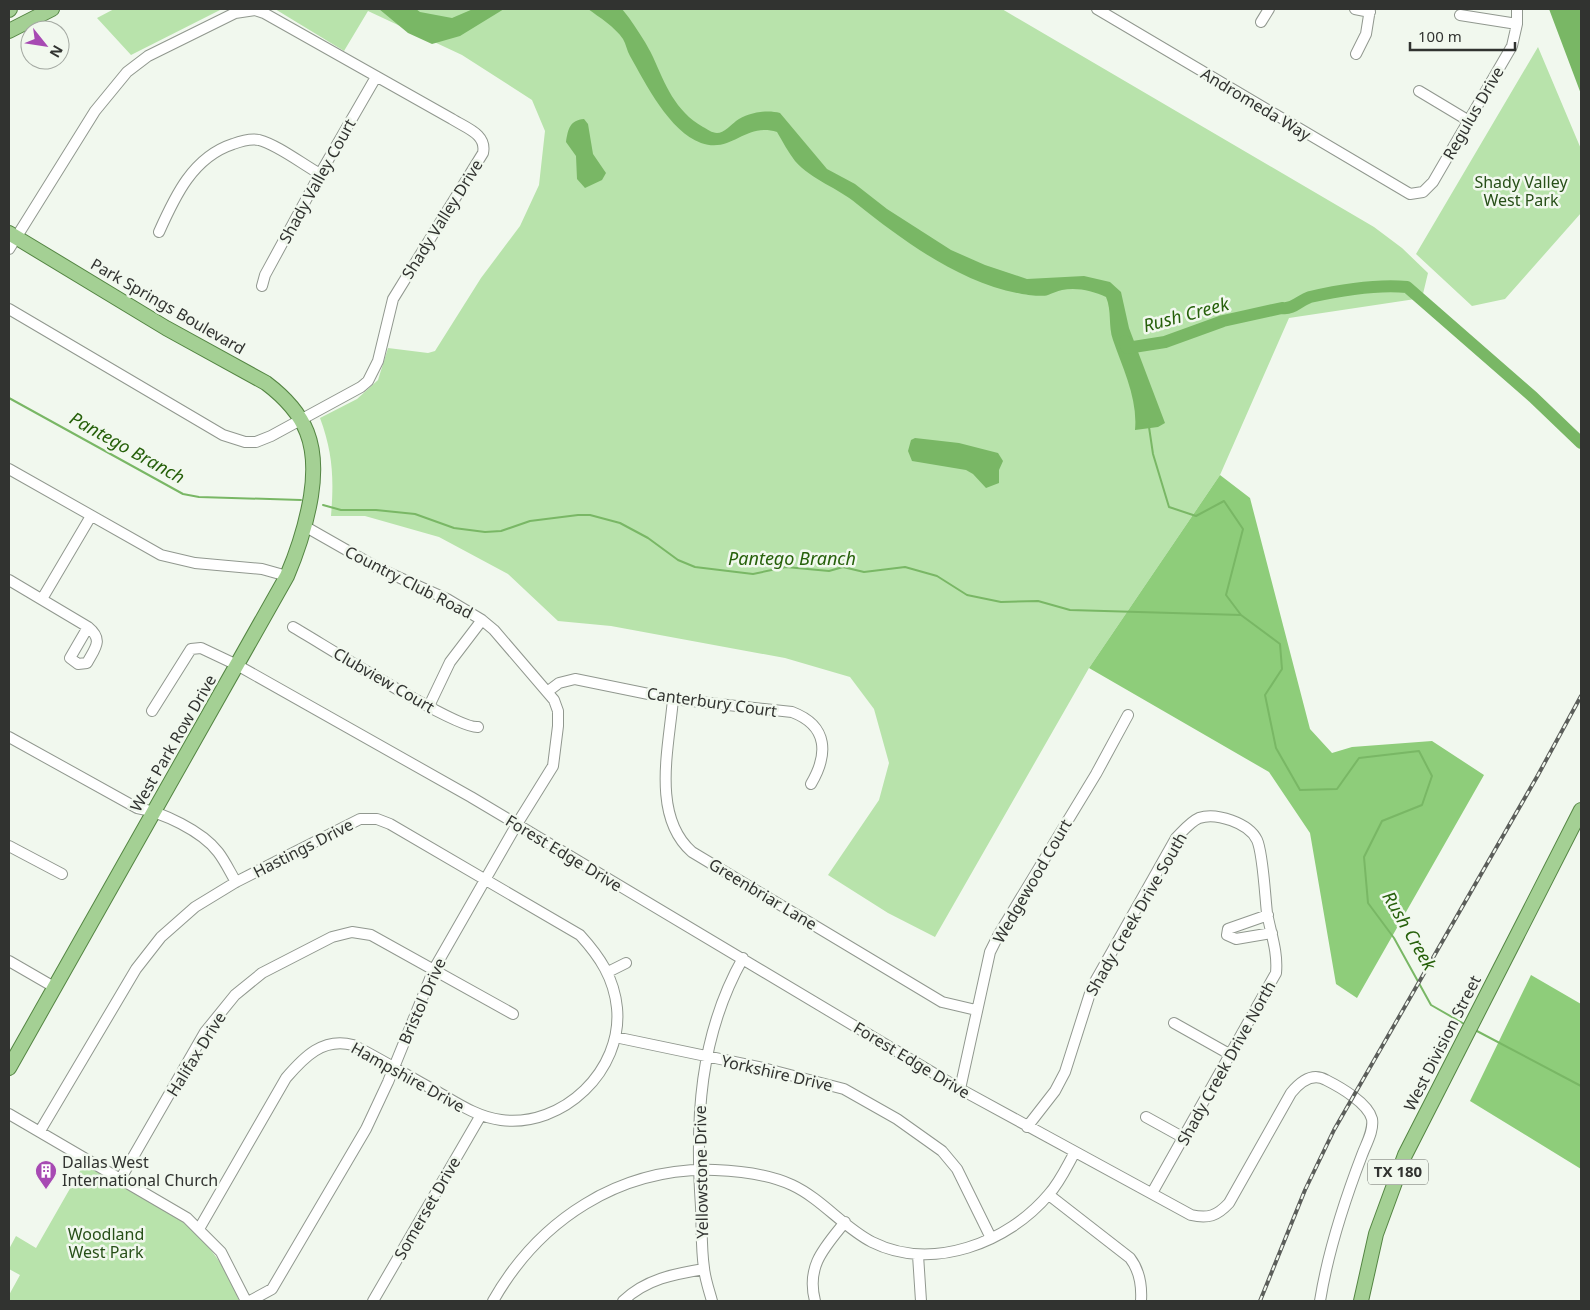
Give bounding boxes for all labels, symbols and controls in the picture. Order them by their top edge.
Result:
north arrow [20,20,70,70]
scale bar [1410,20,1515,52]
text: 100 m [1418,26,1462,46]
text: N [46,42,68,61]
street label: Andromeda Way [1197,62,1316,146]
street label: Regulus Drive [1437,62,1509,164]
street label: Shady Valley Court [274,115,361,247]
street label: Shady Valley Drive [396,155,488,283]
park label: Shady Valley West Park [1474,171,1568,211]
street label: Park Springs Boulevard [87,253,249,359]
water label: Rush Creek [1140,291,1232,337]
water label: Pantego Branch [66,406,189,489]
street label: Country Club Road [341,540,477,624]
water label: Pantego Branch [728,546,856,570]
street label: Clubview Court [329,642,439,718]
street label: West Park Row Drive [125,670,221,816]
street label: Canterbury Court [646,682,779,722]
street label: Forest Edge Drive [502,810,626,896]
street label: Hastings Drive [249,813,357,883]
street label: Wedgewood Court [987,815,1077,947]
street label: Shady Creek Drive South [1080,829,1192,999]
street label: Greenbriar Lane [705,853,821,935]
water label: Rush Creek [1378,886,1443,975]
street label: Bristol Drive [393,954,451,1048]
street label: West Division Street [1398,971,1486,1115]
street label: Shady Creek Drive North [1172,977,1280,1149]
street label: Halifax Drive [161,1008,231,1100]
street label: Forest Edge Drive [850,1017,974,1103]
street label: Hampshire Drive [347,1037,469,1117]
street label: Yorkshire Drive [719,1049,835,1097]
street label: Yellowstone Drive [689,1105,713,1239]
place label: Dallas West International Church [62,1151,218,1191]
street label: Somerset Drive [389,1153,465,1263]
building icon: Dallas West International Church [34,1159,58,1190]
road number: TX 180 [1368,1160,1428,1184]
park label: Woodland West Park [68,1223,144,1263]

